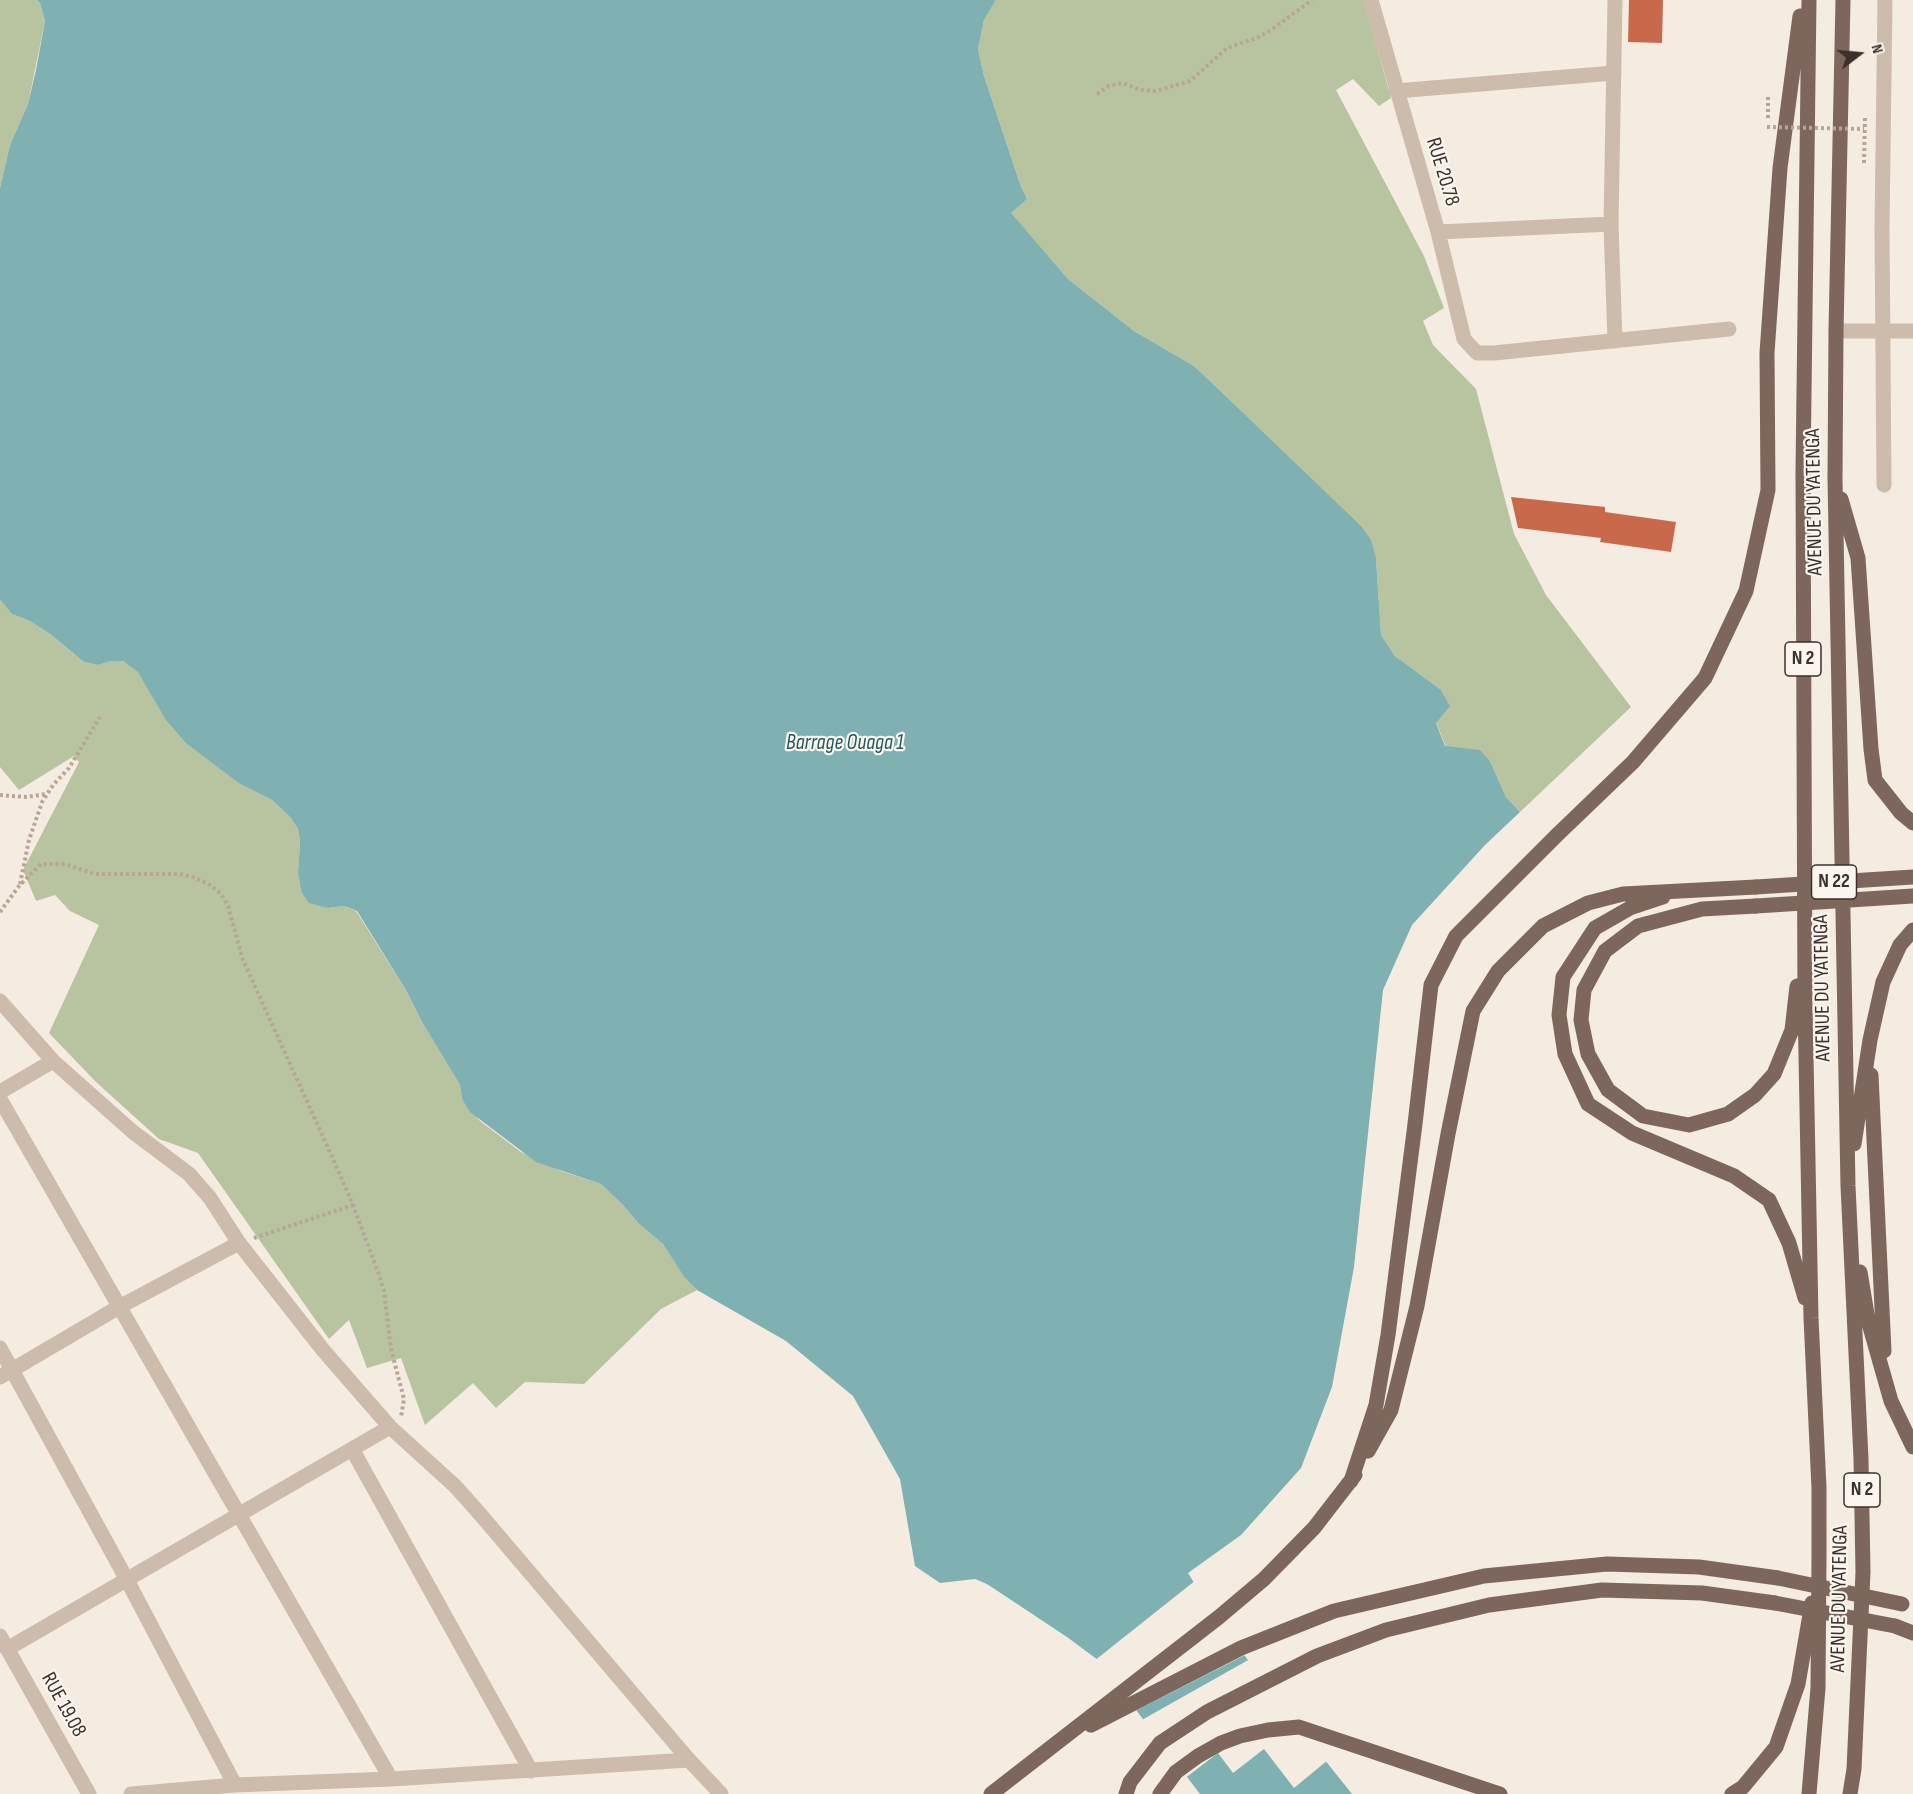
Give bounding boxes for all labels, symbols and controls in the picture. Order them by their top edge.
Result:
north arrow [1829,24,1889,84]
text: N [1866,42,1887,56]
street label: RUE 20.78 [1420,135,1464,209]
street label: AVENUE DU YATENGA [1801,428,1829,576]
road number: N 2 [1785,642,1821,676]
water label: Barrage Ouaga 1 [786,730,904,756]
road number: N 22 [1812,865,1856,899]
street label: AVENUE DU YATENGA [1809,914,1837,1062]
road number: N 2 [1844,1473,1880,1507]
street label: AVENUE DU YATENGA [1826,1525,1854,1673]
street label: RUE 19.08 [35,1668,91,1742]

